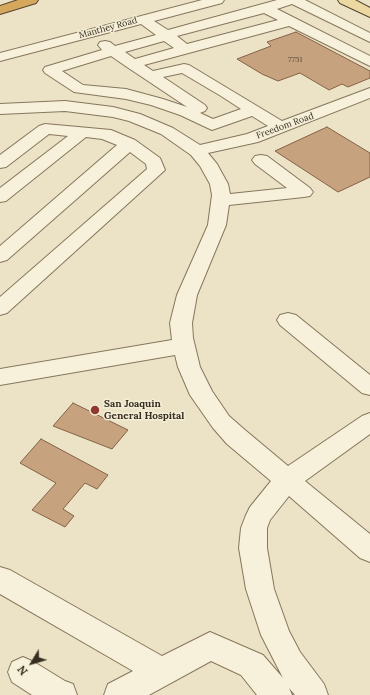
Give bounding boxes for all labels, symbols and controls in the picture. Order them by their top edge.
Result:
street label: Manthey Road [78,15,138,41]
house number: 7751 [288,55,302,65]
street label: Freedom Road [255,111,315,141]
place label: San Joaquin General Hospital [104,398,184,422]
marker: San Joaquin General Hospital [89,404,101,416]
north arrow [12,643,52,683]
text: N [14,663,31,678]

